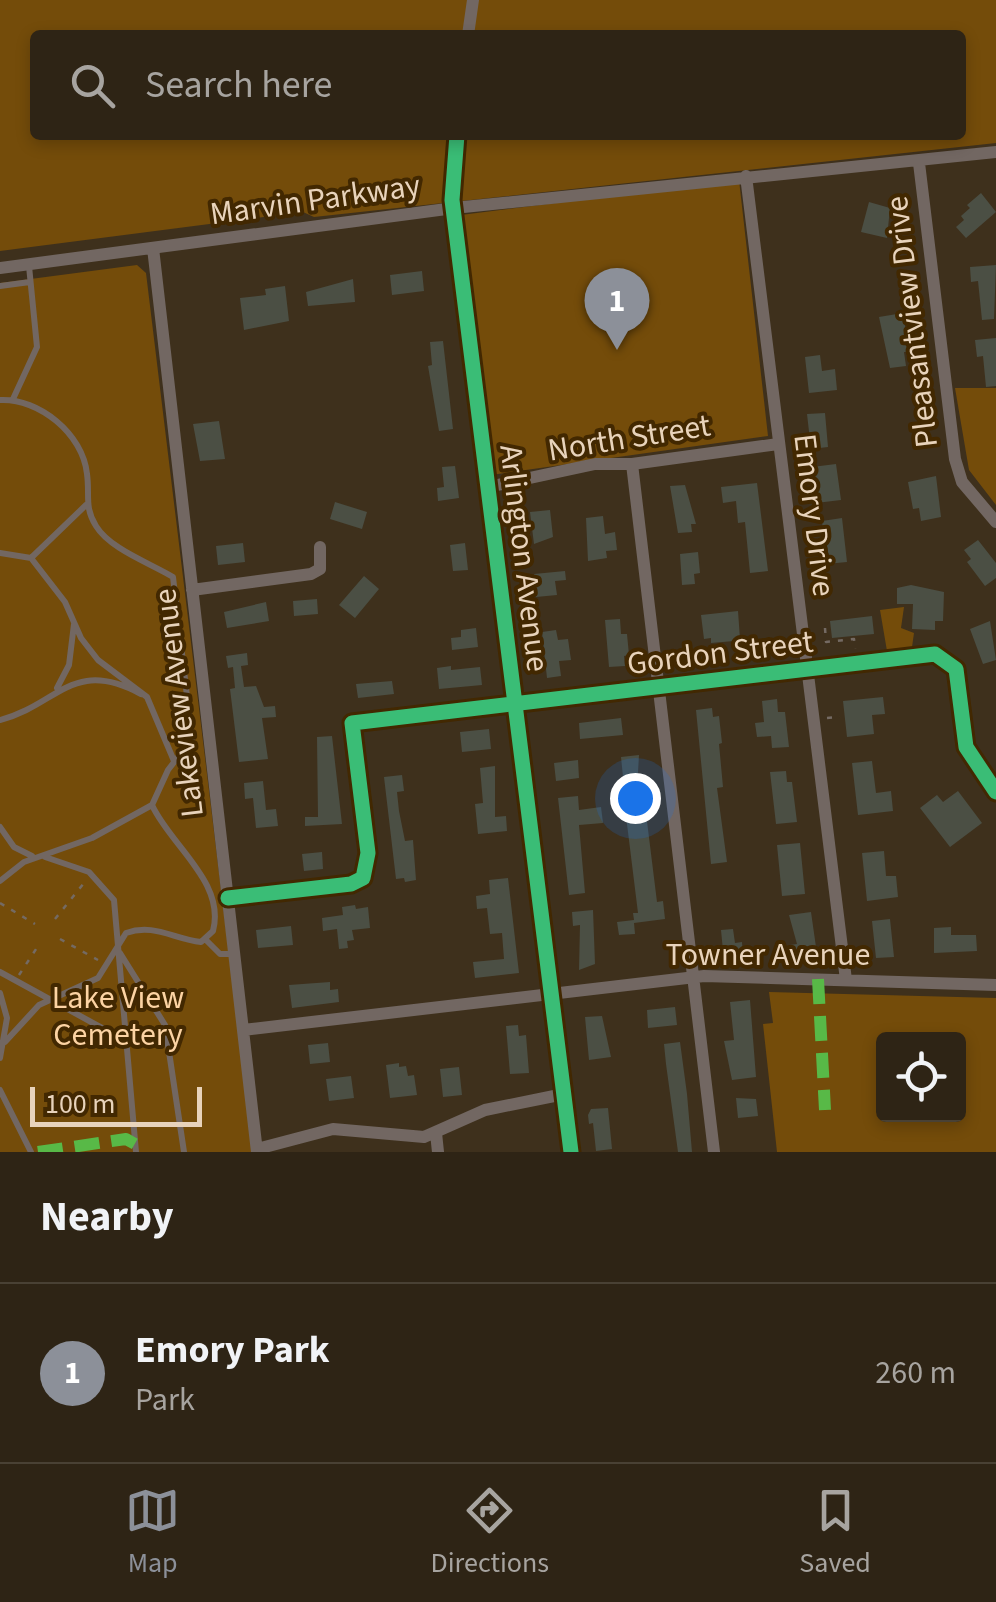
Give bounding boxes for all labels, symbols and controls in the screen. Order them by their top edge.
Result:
search box [30,30,966,140]
icon: search [65,58,120,113]
text: Search here [145,58,332,112]
street label: Marvin Parkway [207,162,423,237]
street label: Pleasantview Drive [874,193,950,450]
pin: 1 [584,268,650,350]
street label: North Street [545,402,714,474]
street label: Emory Drive [781,431,847,599]
street label: Arlington Avenue [487,442,561,674]
street label: Lakeview Avenue [142,586,216,820]
street label: Gordon Street [624,619,816,687]
your location [610,773,661,824]
street label: Towner Avenue [666,932,870,978]
park label: Lake View Cemetery [52,975,184,1058]
map controls [876,1032,966,1122]
button: locate [876,1032,966,1122]
scale bar [30,1082,202,1126]
text: 100 m [45,1084,116,1124]
text: Nearby [40,1187,174,1247]
text: Emory Park [135,1323,330,1377]
text: 1 [64,1350,81,1396]
text: 260 m [875,1350,956,1396]
text: Park [135,1377,195,1423]
tab: Map [125,1483,180,1583]
tab: Directions [431,1483,549,1583]
tab: Saved [799,1483,871,1583]

